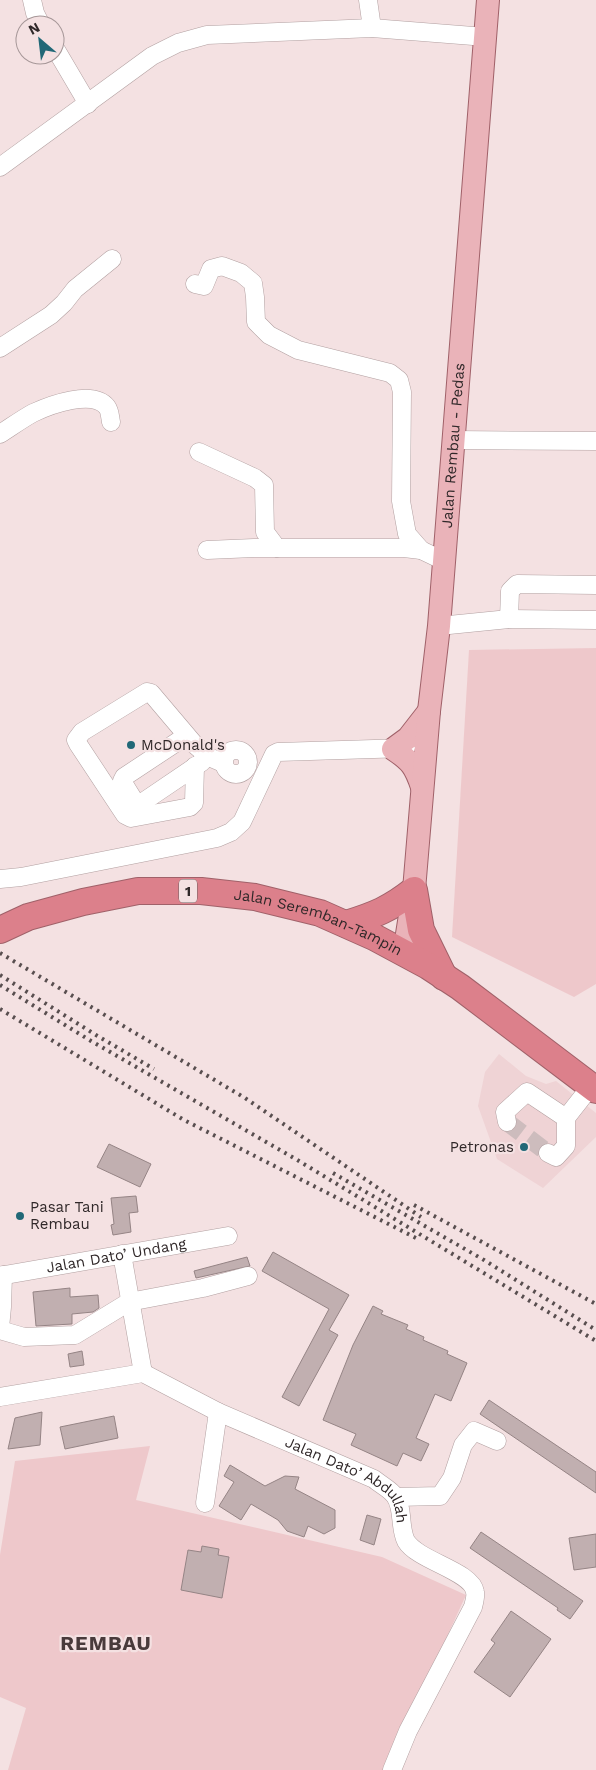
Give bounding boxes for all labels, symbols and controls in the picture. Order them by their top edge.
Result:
north arrow [15,15,65,65]
text: N [26,19,42,38]
street label: Jalan Rembau - Pedas [438,362,469,529]
place label: McDonald's [141,736,225,754]
marker: McDonald's [125,739,137,751]
road number: 1 [179,879,197,902]
street label: Jalan Seremban-Tampin [233,886,405,959]
place label: Petronas [450,1138,514,1156]
marker: Petronas [518,1141,530,1153]
place label: Pasar Tani Rembau [30,1198,104,1233]
marker: Pasar Tani Rembau [14,1210,26,1222]
street label: Jalan Dato’ Undang [45,1234,188,1277]
street label: Jalan Dato’ Abdullah [282,1433,411,1524]
district label: REMBAU [60,1631,152,1655]

